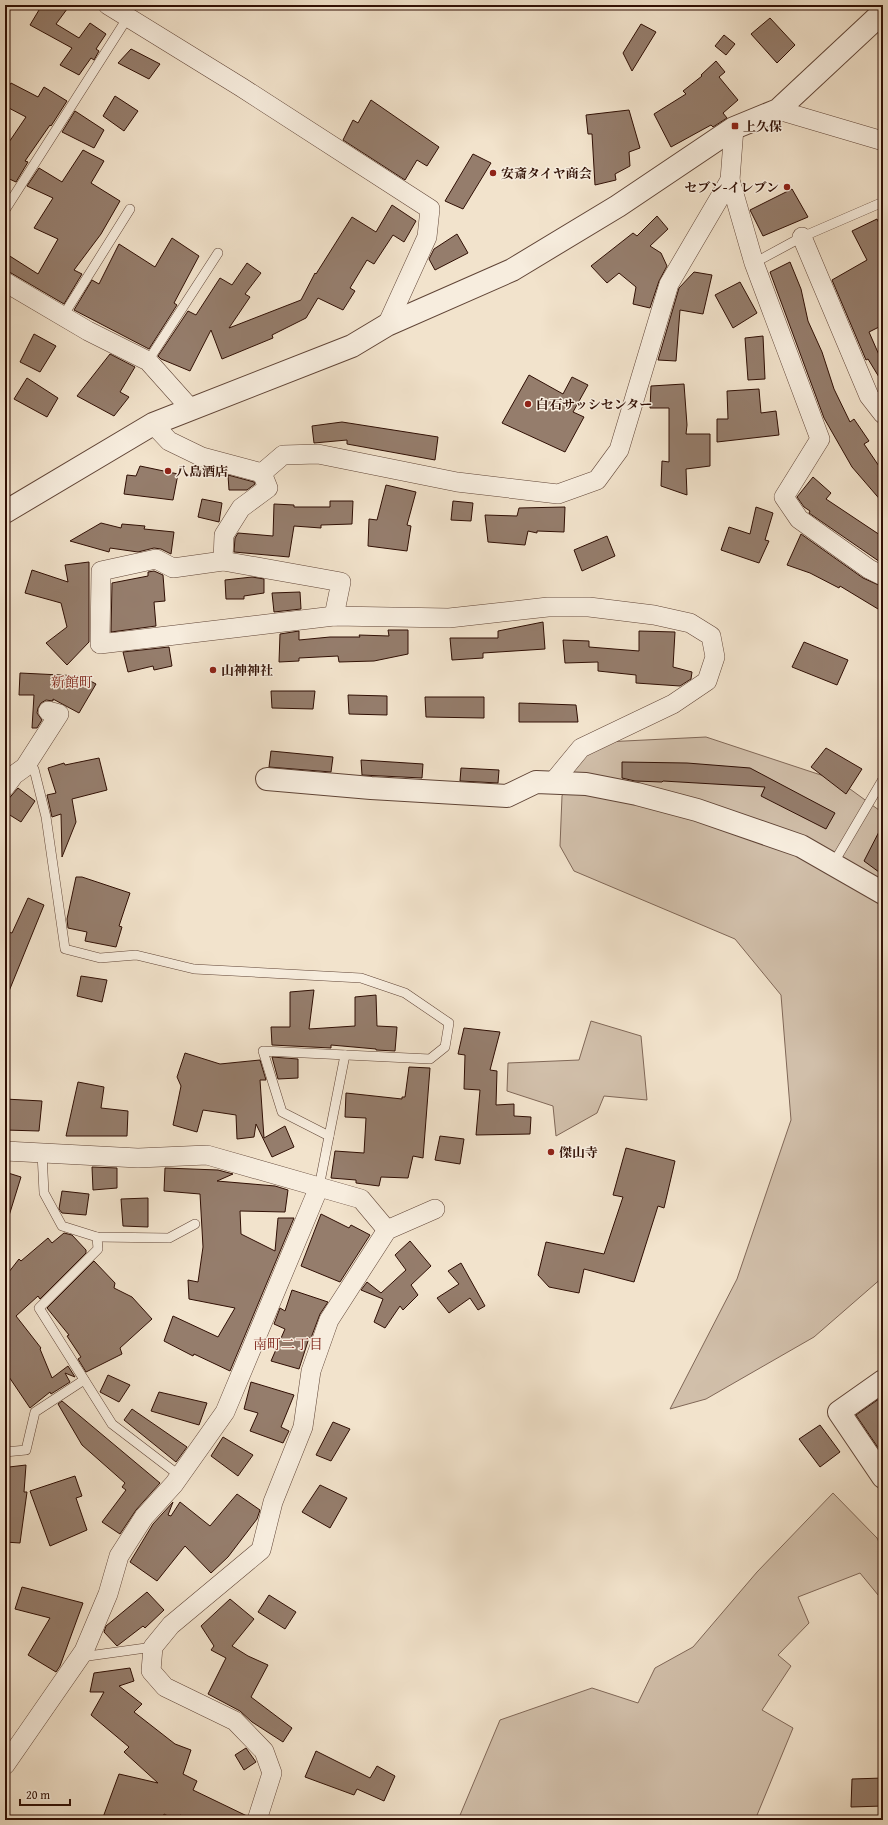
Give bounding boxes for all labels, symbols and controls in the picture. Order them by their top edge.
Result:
place label: 上久保 [743,117,782,136]
marker: 上久保 [730,121,740,131]
place label: 安斎タイヤ商会 [501,164,592,183]
marker: 安斎タイヤ商会 [488,168,498,178]
place label: セブン-イレブン [684,178,779,197]
marker: セブン-イレブン [782,182,792,192]
place label: 白石サッシセンター [536,395,652,414]
marker: 白石サッシセンター [523,399,533,409]
place label: 八島酒店 [176,462,228,481]
marker: 八島酒店 [163,466,173,476]
place label: 山神神社 [221,661,273,680]
marker: 山神神社 [208,665,218,675]
district label: 新館町 [51,672,93,692]
place label: 傑山寺 [559,1143,598,1162]
marker: 傑山寺 [546,1147,556,1157]
district label: 南町二丁目 [253,1334,323,1354]
scale bar [20,1781,70,1807]
text: 20 m [26,1786,50,1803]

